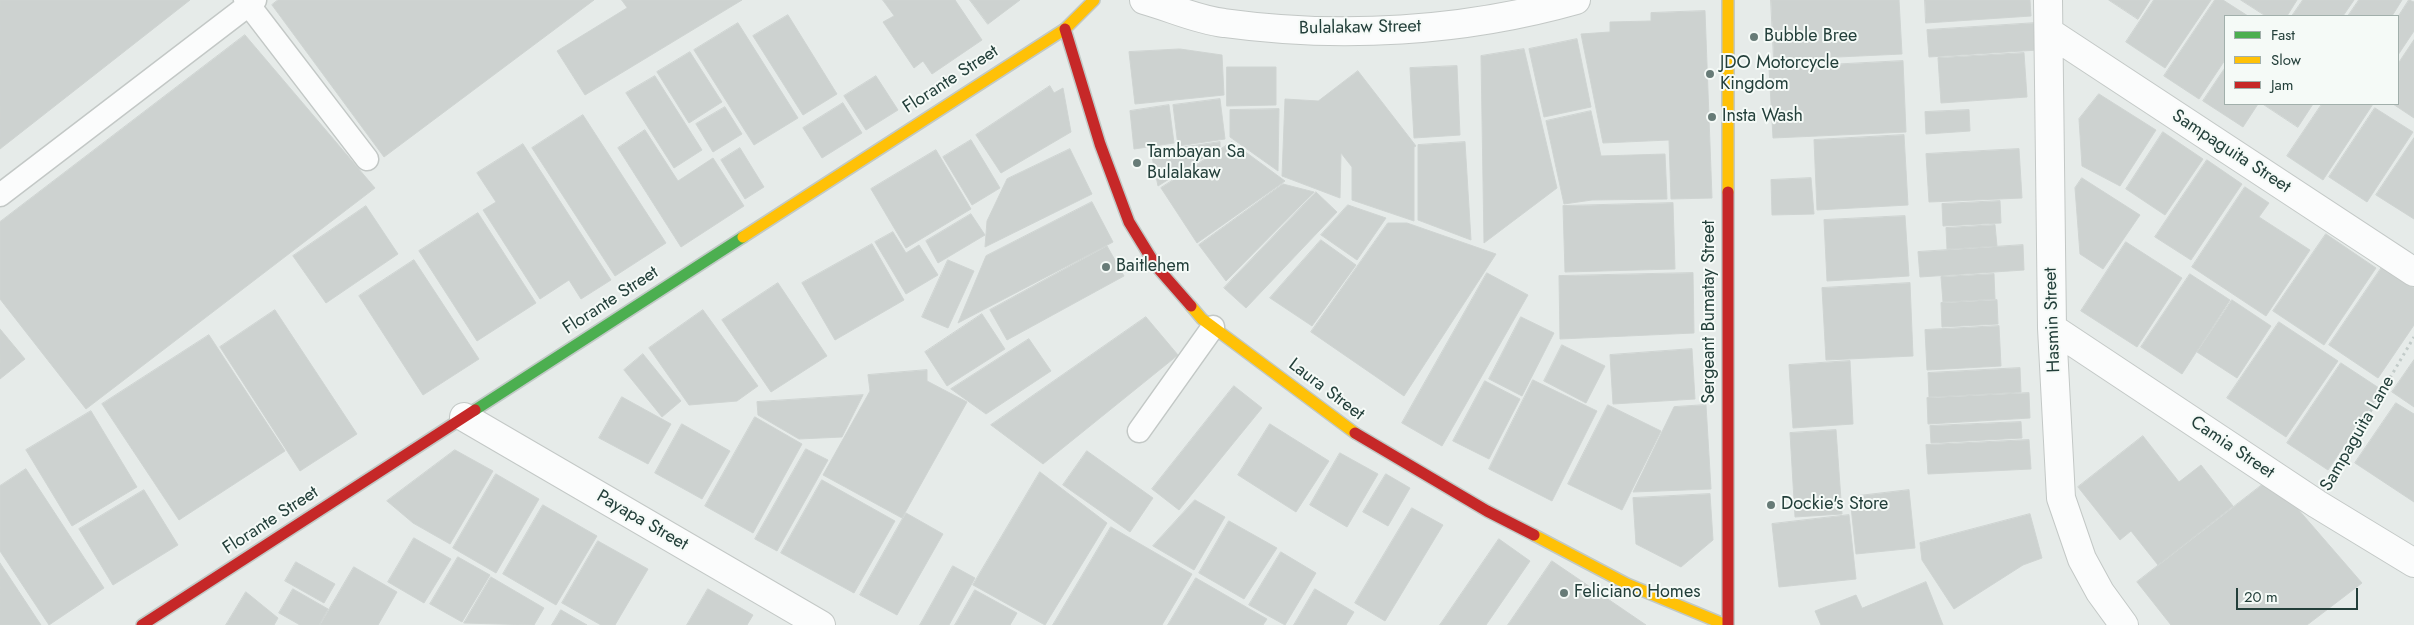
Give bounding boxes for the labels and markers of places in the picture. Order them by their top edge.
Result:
place label: Bubble Bree [1764,26,1857,48]
marker: Bubble Bree [1748,31,1760,43]
place label: JDO Motorcycle Kingdom [1720,53,1839,96]
marker: JDO Motorcycle Kingdom [1704,68,1716,80]
place label: Insta Wash [1722,106,1803,128]
marker: Insta Wash [1706,111,1718,123]
place label: Tambayan Sa Bulalakaw [1147,142,1245,184]
marker: Tambayan Sa Bulalakaw [1131,157,1143,169]
place label: Baitlehem [1116,256,1190,278]
marker: Baitlehem [1100,261,1112,273]
place label: Dockie's Store [1781,494,1888,516]
marker: Dockie's Store [1765,499,1777,511]
place label: Feliciano Homes [1574,582,1700,604]
marker: Feliciano Homes [1558,587,1570,599]

